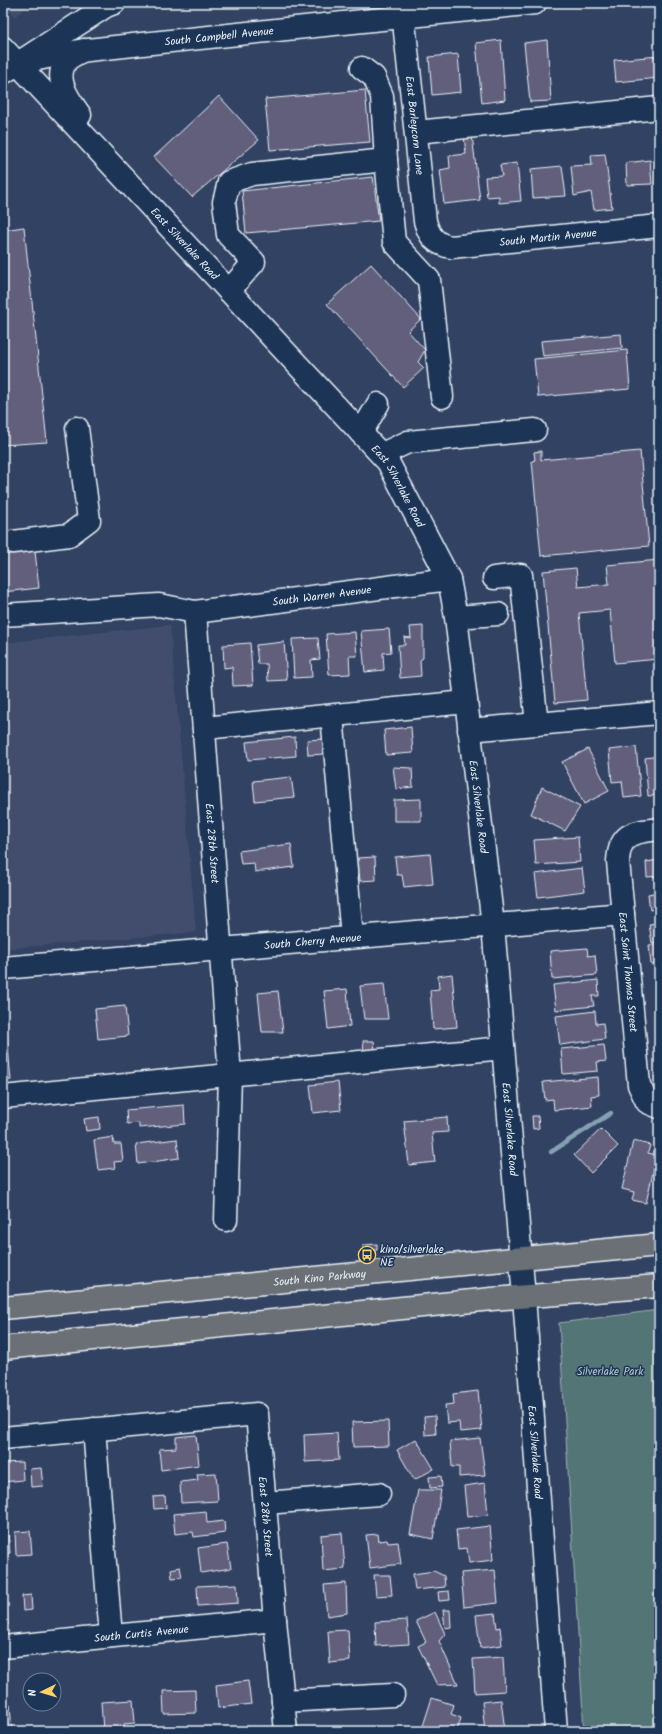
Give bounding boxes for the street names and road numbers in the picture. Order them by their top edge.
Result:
street label: South Campbell Avenue [164,22,275,52]
street label: East Barleycorn Lane [400,75,428,176]
street label: East Silverlake Road [146,204,223,285]
street label: South Martin Avenue [498,224,598,252]
street label: East Silverlake Road [366,441,429,531]
street label: South Warren Avenue [272,581,373,612]
street label: East Silverlake Road [463,759,492,855]
street label: East 28th Street [199,803,224,885]
street label: East Saint Thomas Street [613,911,642,1034]
street label: South Cherry Avenue [264,929,362,955]
street label: East Silverlake Road [496,1082,522,1177]
street label: South Kino Parkway [273,1265,368,1292]
street label: East Silverlake Road [522,1405,547,1500]
street label: East 28th Street [252,1476,277,1558]
street label: South Curtis Avenue [93,1621,189,1648]

